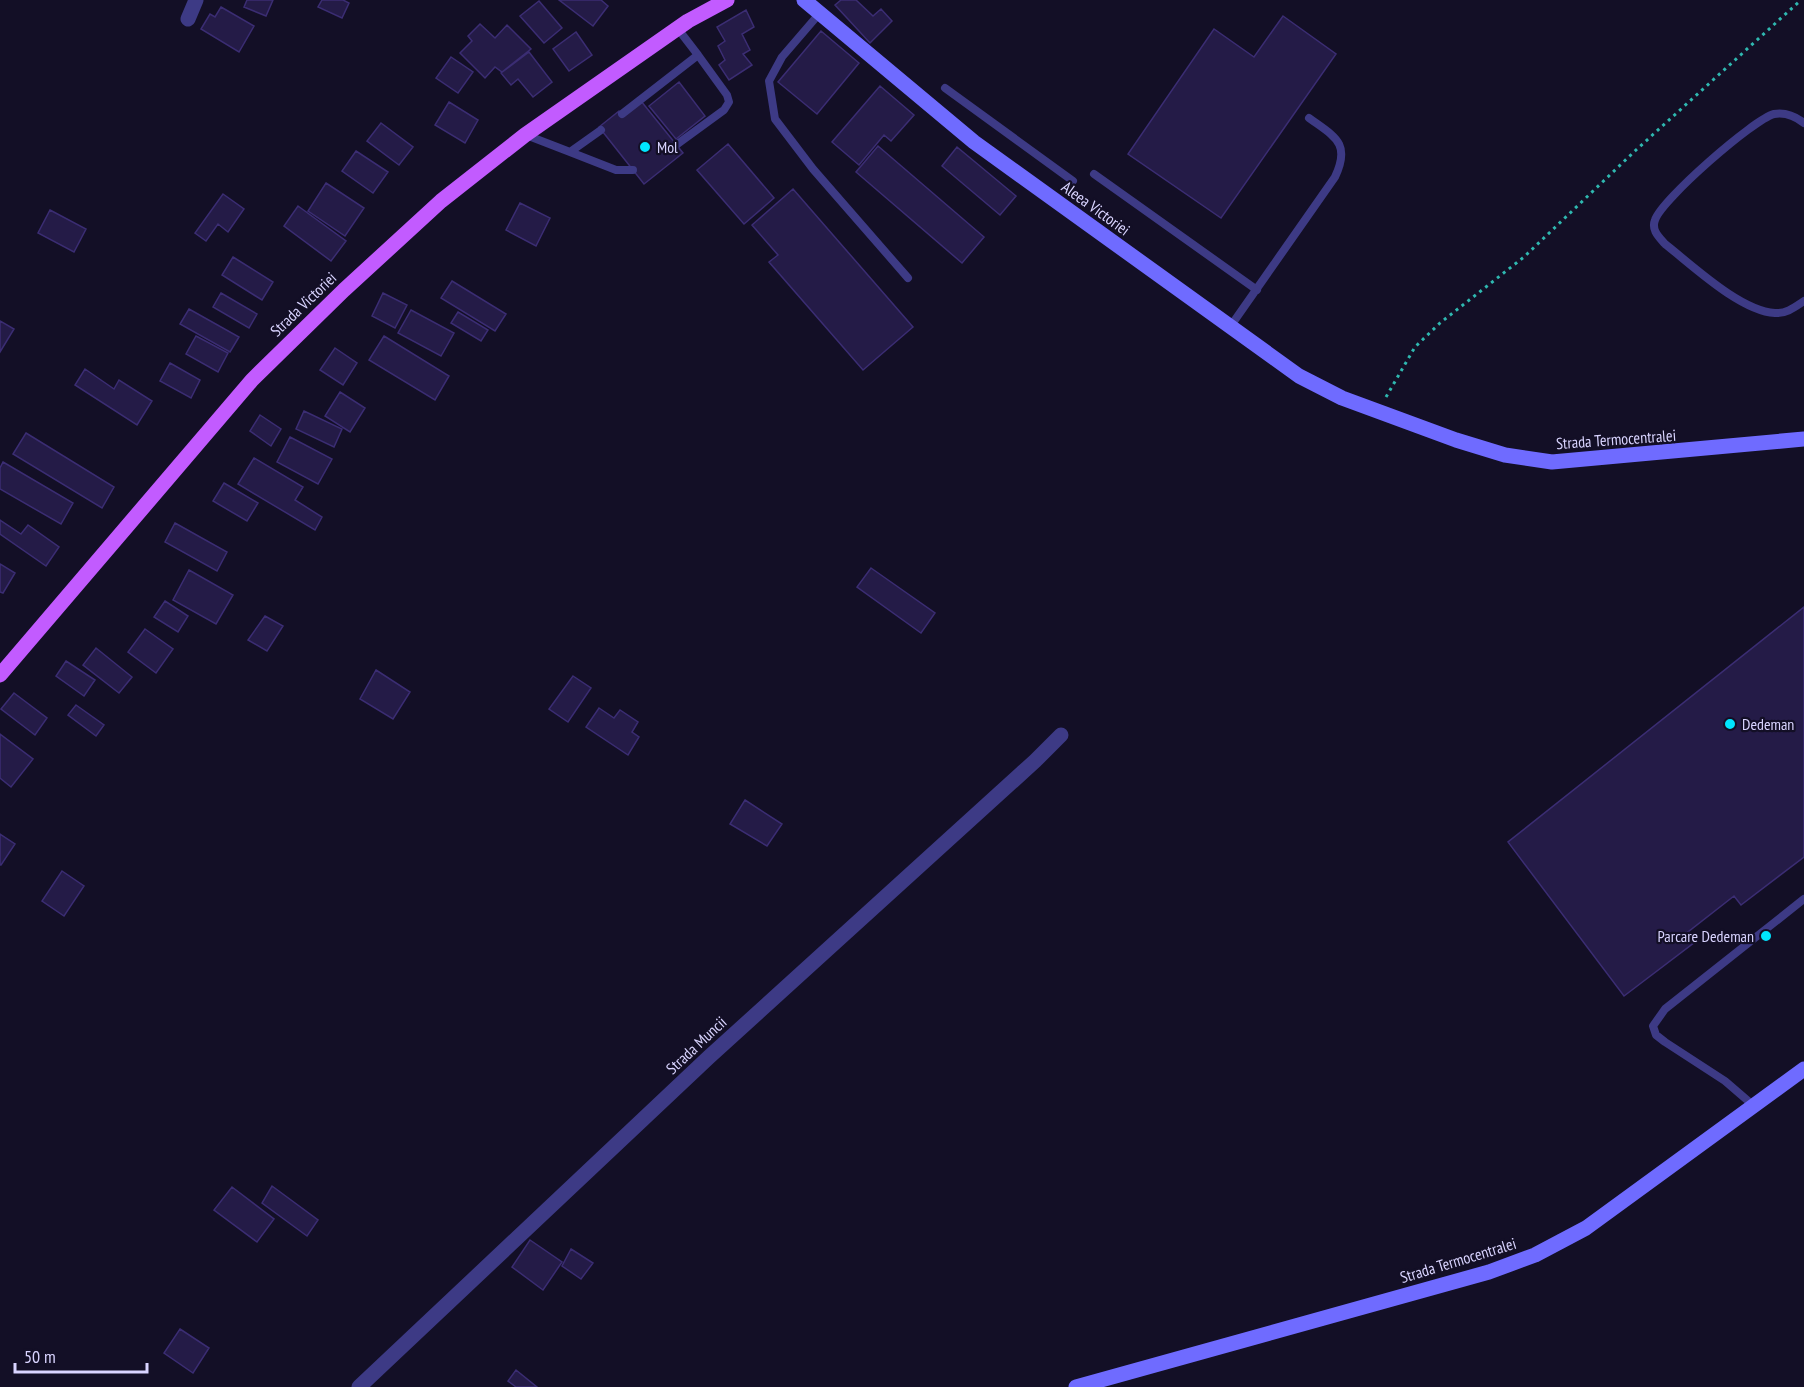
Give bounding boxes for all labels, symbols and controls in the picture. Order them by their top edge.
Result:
place label: Mol [657,137,678,157]
marker: Mol [638,140,652,154]
street label: Aleea Victoriei [1058,177,1134,239]
street label: Strada Victoriei [266,268,340,340]
street label: Strada Termocentralei [1555,425,1677,453]
place label: Dedeman [1742,714,1794,734]
marker: Dedeman [1723,717,1737,731]
place label: Parcare Dedeman [1658,926,1754,946]
marker: Parcare Dedeman [1759,929,1773,943]
street label: Strada Muncii [662,1012,730,1078]
street label: Strada Termocentralei [1398,1233,1518,1287]
scale bar [15,1336,147,1374]
text: 50 m [24,1345,56,1368]

